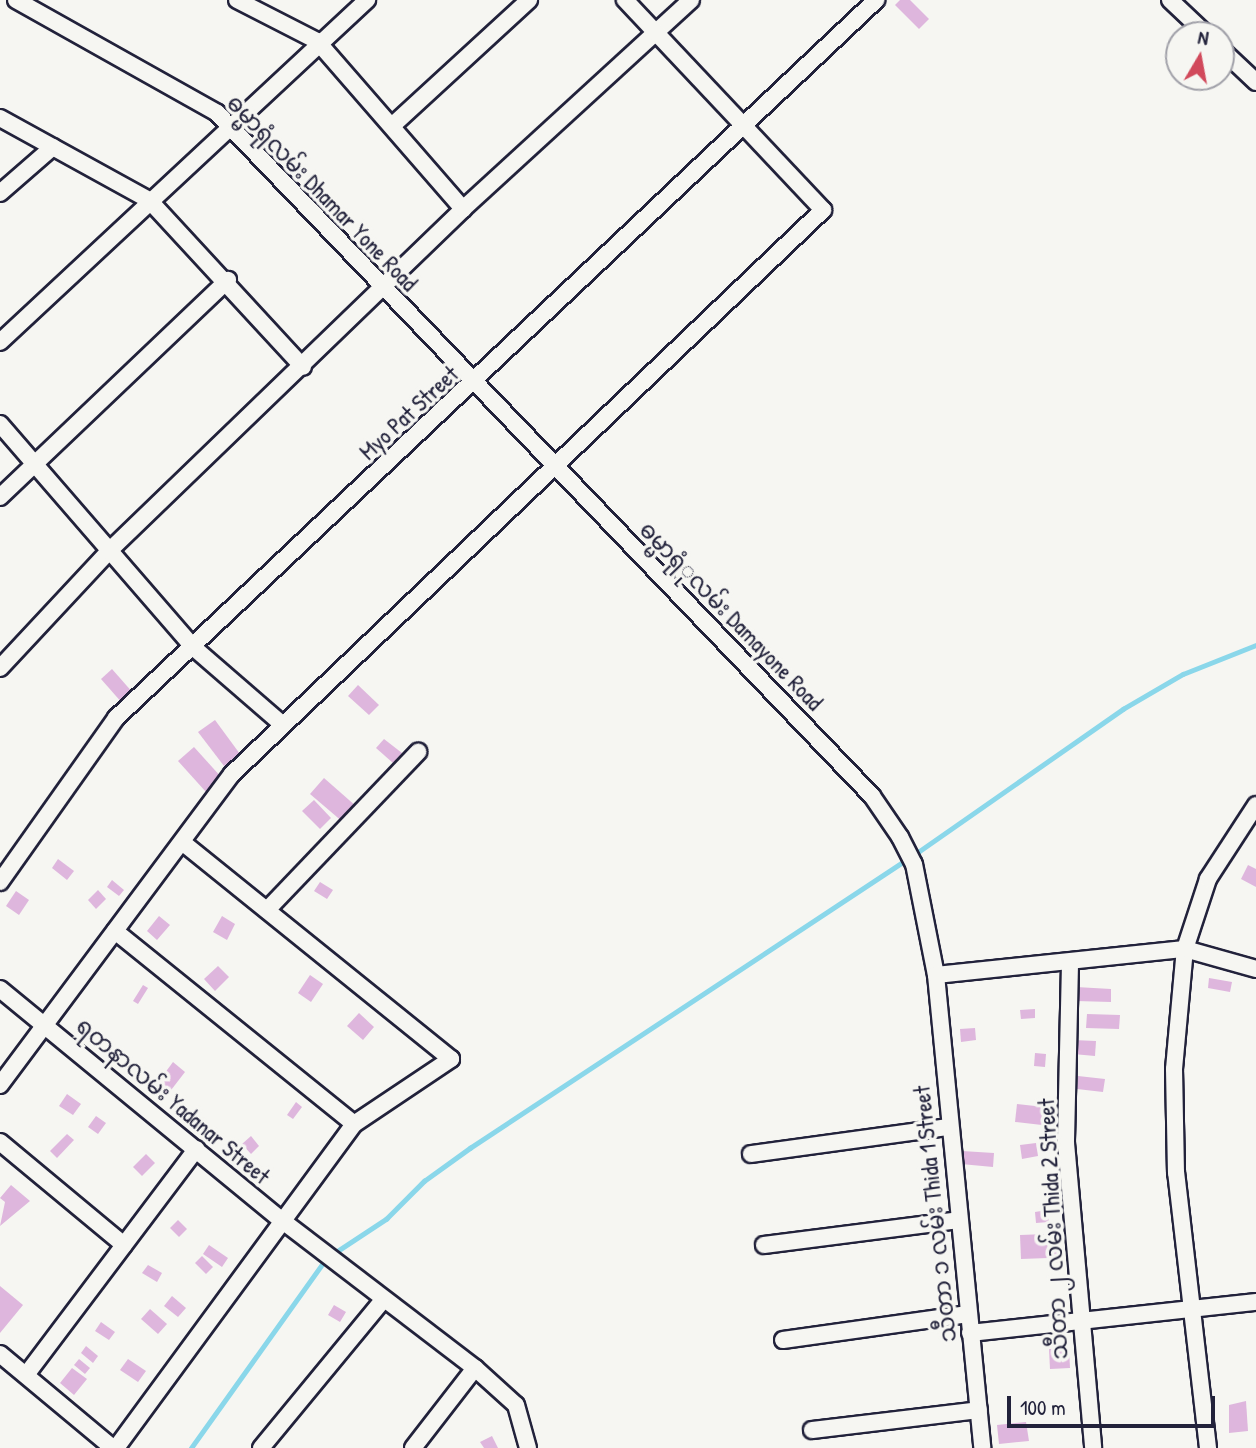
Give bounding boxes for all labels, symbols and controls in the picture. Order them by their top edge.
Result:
north arrow [1165,21,1235,91]
text: N [1196,24,1211,51]
street label: ဓမ္မာရုံလမ်း Dhamar Yone Road [221,89,423,297]
street label: Myo Pat Street [354,360,464,466]
street label: ဓမ္မာရုံုလမ်း Damayone Road [634,516,828,716]
street label: ရတနာလမ်း Yadanar Street [71,1012,275,1190]
street label: သီတာ ၁ လမ်း Thida 1 Street [908,1084,962,1344]
street label: သီတာ ၂ လမ်း Thida 2 Street [1032,1098,1074,1360]
scale bar [1011,1382,1219,1426]
text: 100 m [1020,1393,1066,1422]

